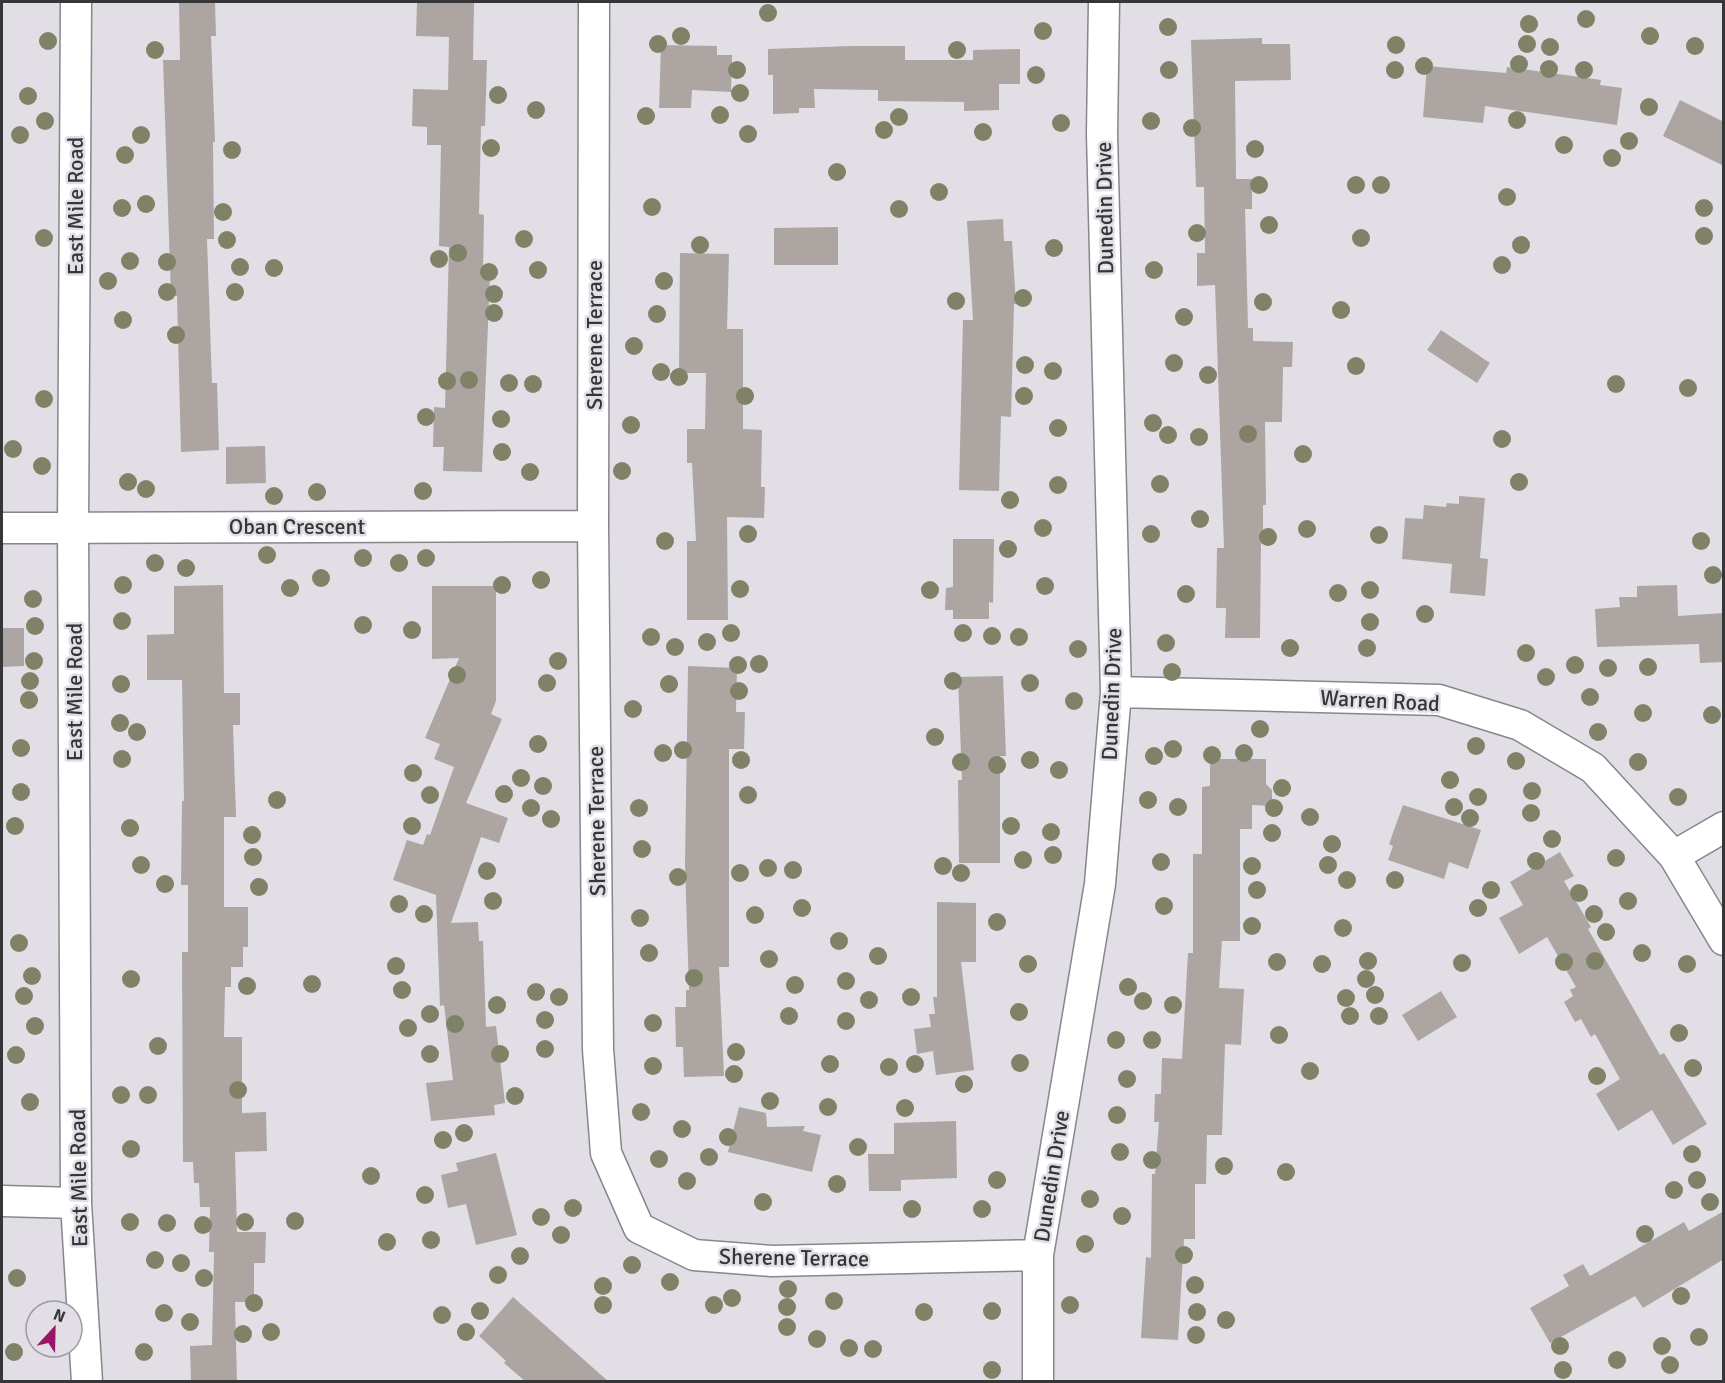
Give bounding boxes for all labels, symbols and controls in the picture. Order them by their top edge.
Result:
street label: East Mile Road [62,137,89,275]
street label: Dunedin Drive [1090,141,1119,275]
street label: Sherene Terrace [581,260,608,410]
street label: Oban Crescent [229,513,366,540]
street label: East Mile Road [61,623,88,761]
street label: Dunedin Drive [1096,627,1127,761]
street label: Warren Road [1319,684,1440,717]
street label: Sherene Terrace [582,746,611,896]
street label: Dunedin Drive [1028,1108,1075,1244]
street label: East Mile Road [64,1109,93,1247]
street label: Sherene Terrace [719,1243,869,1272]
north arrow [24,1299,84,1359]
text: N [50,1305,68,1327]

